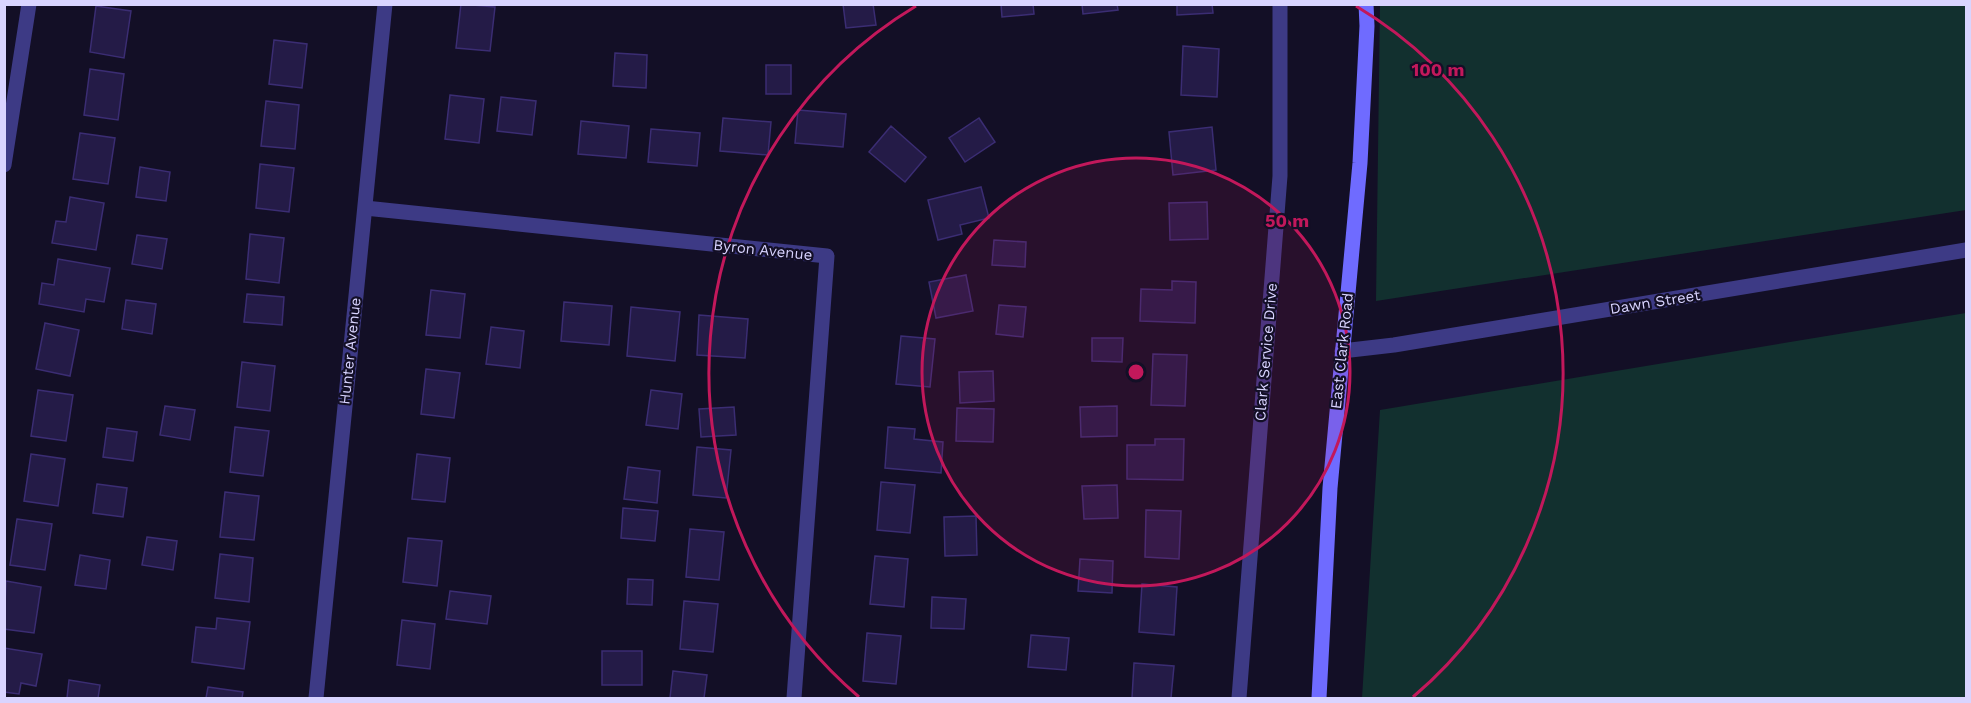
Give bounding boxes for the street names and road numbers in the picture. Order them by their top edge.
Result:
street label: Byron Avenue [713,236,813,264]
street label: Clark Service Drive [1251,282,1281,422]
street label: Dawn Street [1609,286,1702,318]
street label: East Clark Road [1327,292,1357,410]
street label: Hunter Avenue [335,297,365,405]

